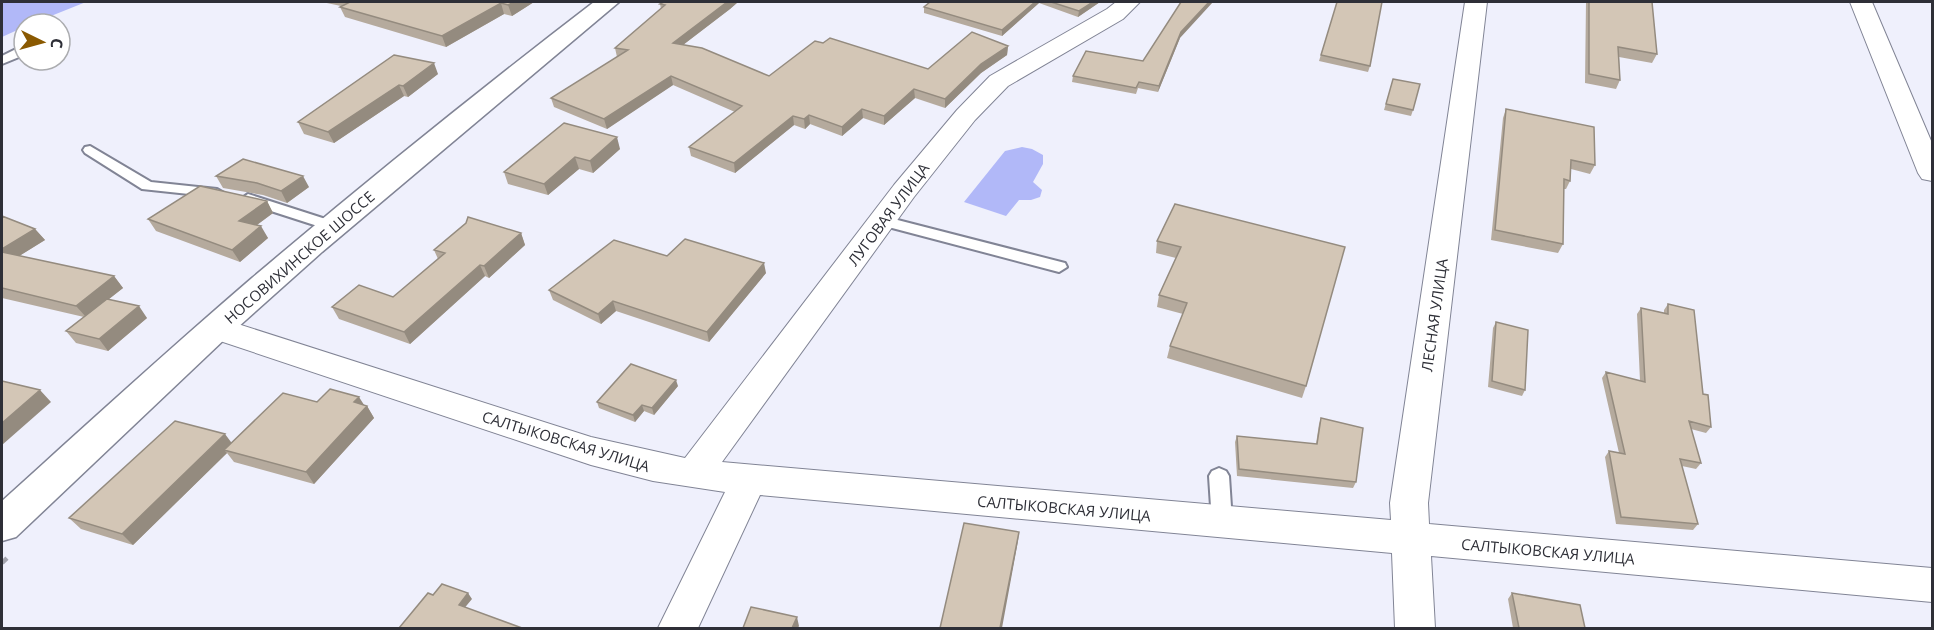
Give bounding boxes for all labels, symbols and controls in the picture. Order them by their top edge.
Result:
north arrow [12,12,72,72]
text: С [46,37,68,49]
street label: ЛУГОВАЯ УЛИЦА [843,158,933,269]
street label: НОСОВИХИНСКОЕ ШОССЕ [220,186,378,328]
street label: ЛЕСНАЯ УЛИЦА [1416,257,1452,373]
street label: САЛТЫКОВСКАЯ УЛИЦА [480,406,653,476]
street label: САЛТЫКОВСКАЯ УЛИЦА [976,490,1152,526]
street label: САЛТЫКОВСКАЯ УЛИЦА [1460,533,1636,569]

